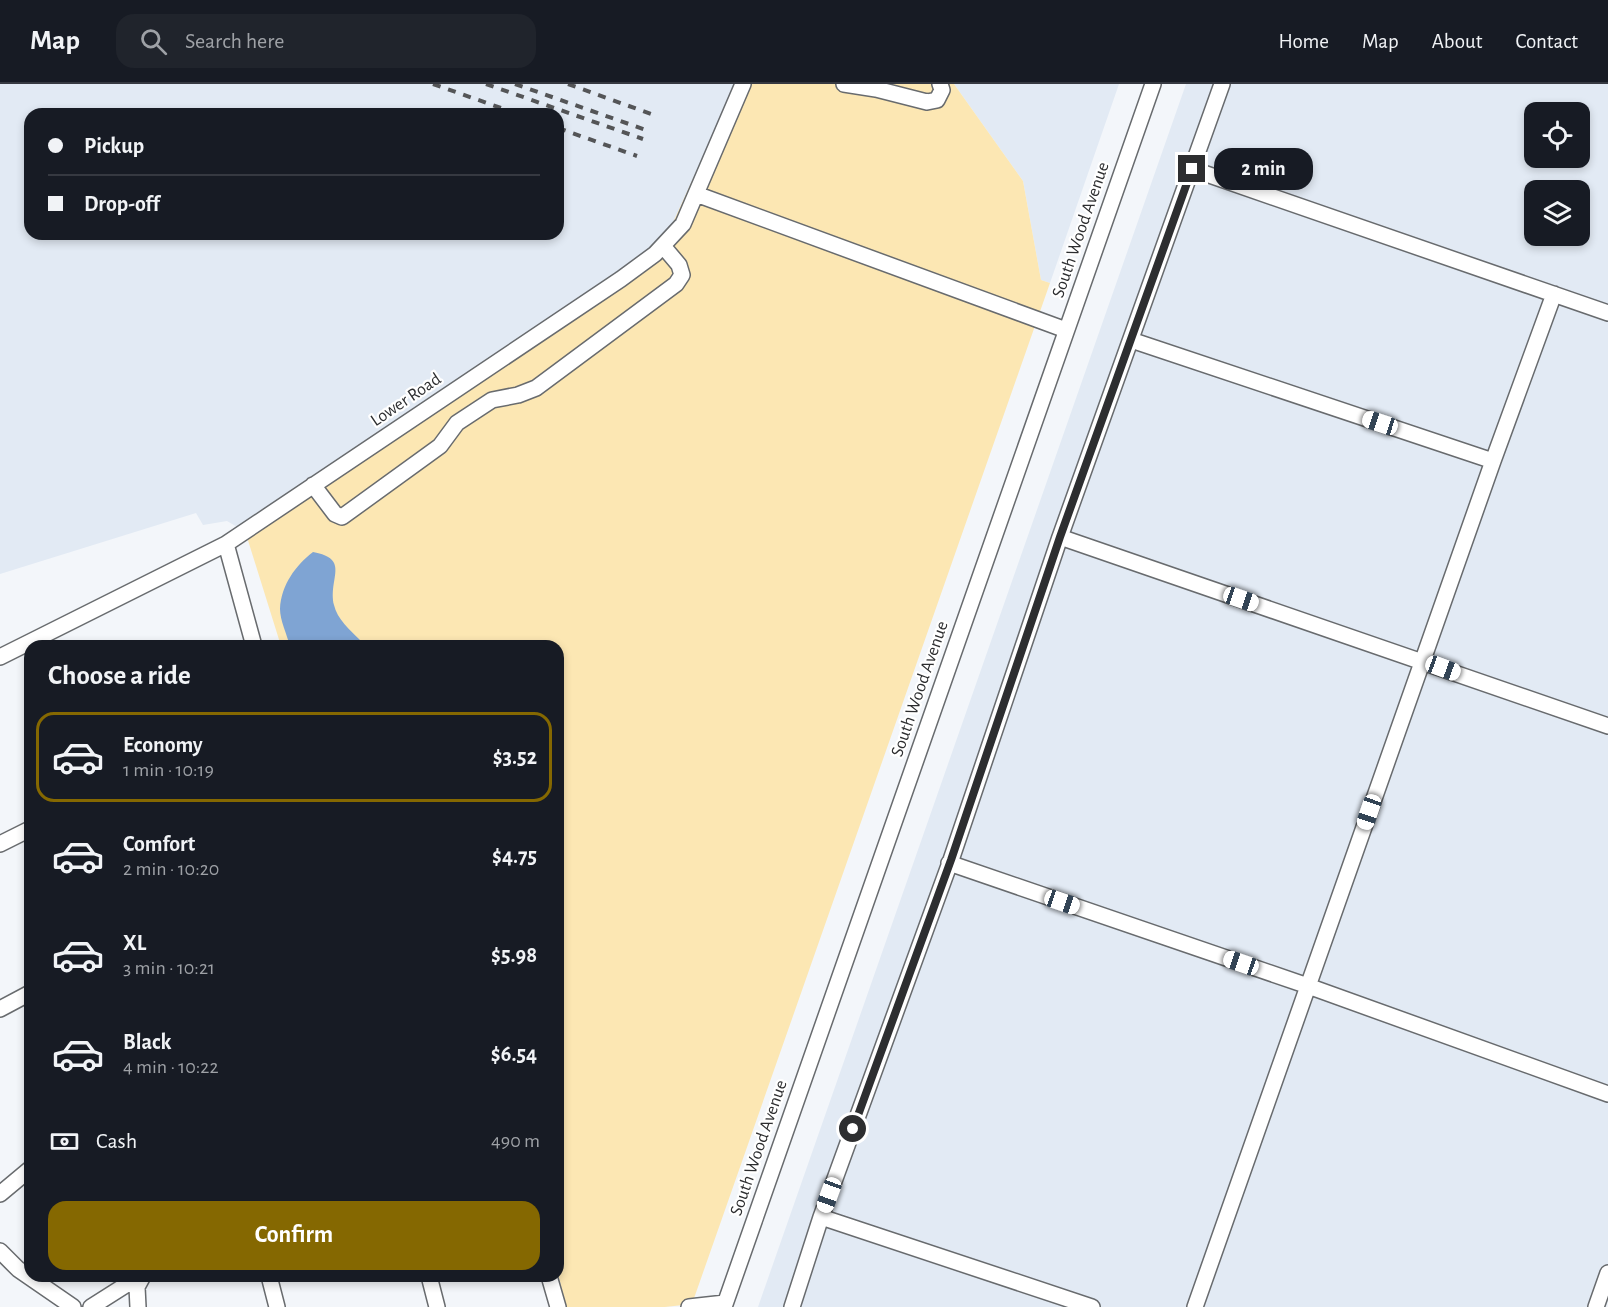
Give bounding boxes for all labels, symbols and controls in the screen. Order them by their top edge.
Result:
search box [116,14,536,68]
icon: search [137,25,170,58]
text: Map [30,27,80,55]
text: Search here [185,30,284,52]
text: Home [1278,31,1329,52]
text: Map [1362,31,1399,52]
text: About [1432,31,1482,52]
text: Contact [1515,31,1578,52]
map controls [1524,102,1590,246]
button: locate [1524,102,1590,168]
text: Pickup [84,135,144,157]
callout: 2 min [1213,148,1312,190]
route end [1178,155,1205,182]
text: 2 min [1241,159,1286,179]
street label: South Wood Avenue [1049,160,1113,300]
button: layers [1524,180,1590,246]
text: Drop-off [84,193,160,215]
street label: Lower Road [368,370,444,430]
car [1360,409,1400,437]
car [1221,585,1261,613]
street label: South Wood Avenue [888,619,952,759]
car [1423,653,1463,683]
text: Choose a ride [48,662,191,689]
icon: car [51,730,105,784]
text: Economy [123,734,203,756]
text: $3.52 [493,746,537,768]
text: 1 min · 10:19 [123,760,214,780]
car [1355,792,1383,832]
icon: car [51,829,105,883]
text: Comfort [123,833,195,855]
text: $4.75 [492,845,537,867]
text: 2 min · 10:20 [123,859,219,879]
car [1042,888,1082,916]
icon: car [51,928,105,982]
text: XL [123,932,146,954]
text: $5.98 [491,944,537,966]
car [1221,949,1261,977]
text: 3 min · 10:21 [123,958,215,978]
icon: car [51,1027,105,1081]
text: Black [123,1031,171,1053]
text: $6.54 [491,1043,537,1065]
text: 4 min · 10:22 [123,1057,218,1077]
street label: South Wood Avenue [727,1078,791,1218]
route start [839,1115,866,1142]
icon: cash [48,1125,81,1158]
text: Cash [96,1130,137,1152]
text: 490 m [491,1131,540,1151]
car [814,1175,844,1215]
button: Confirm [48,1201,540,1270]

